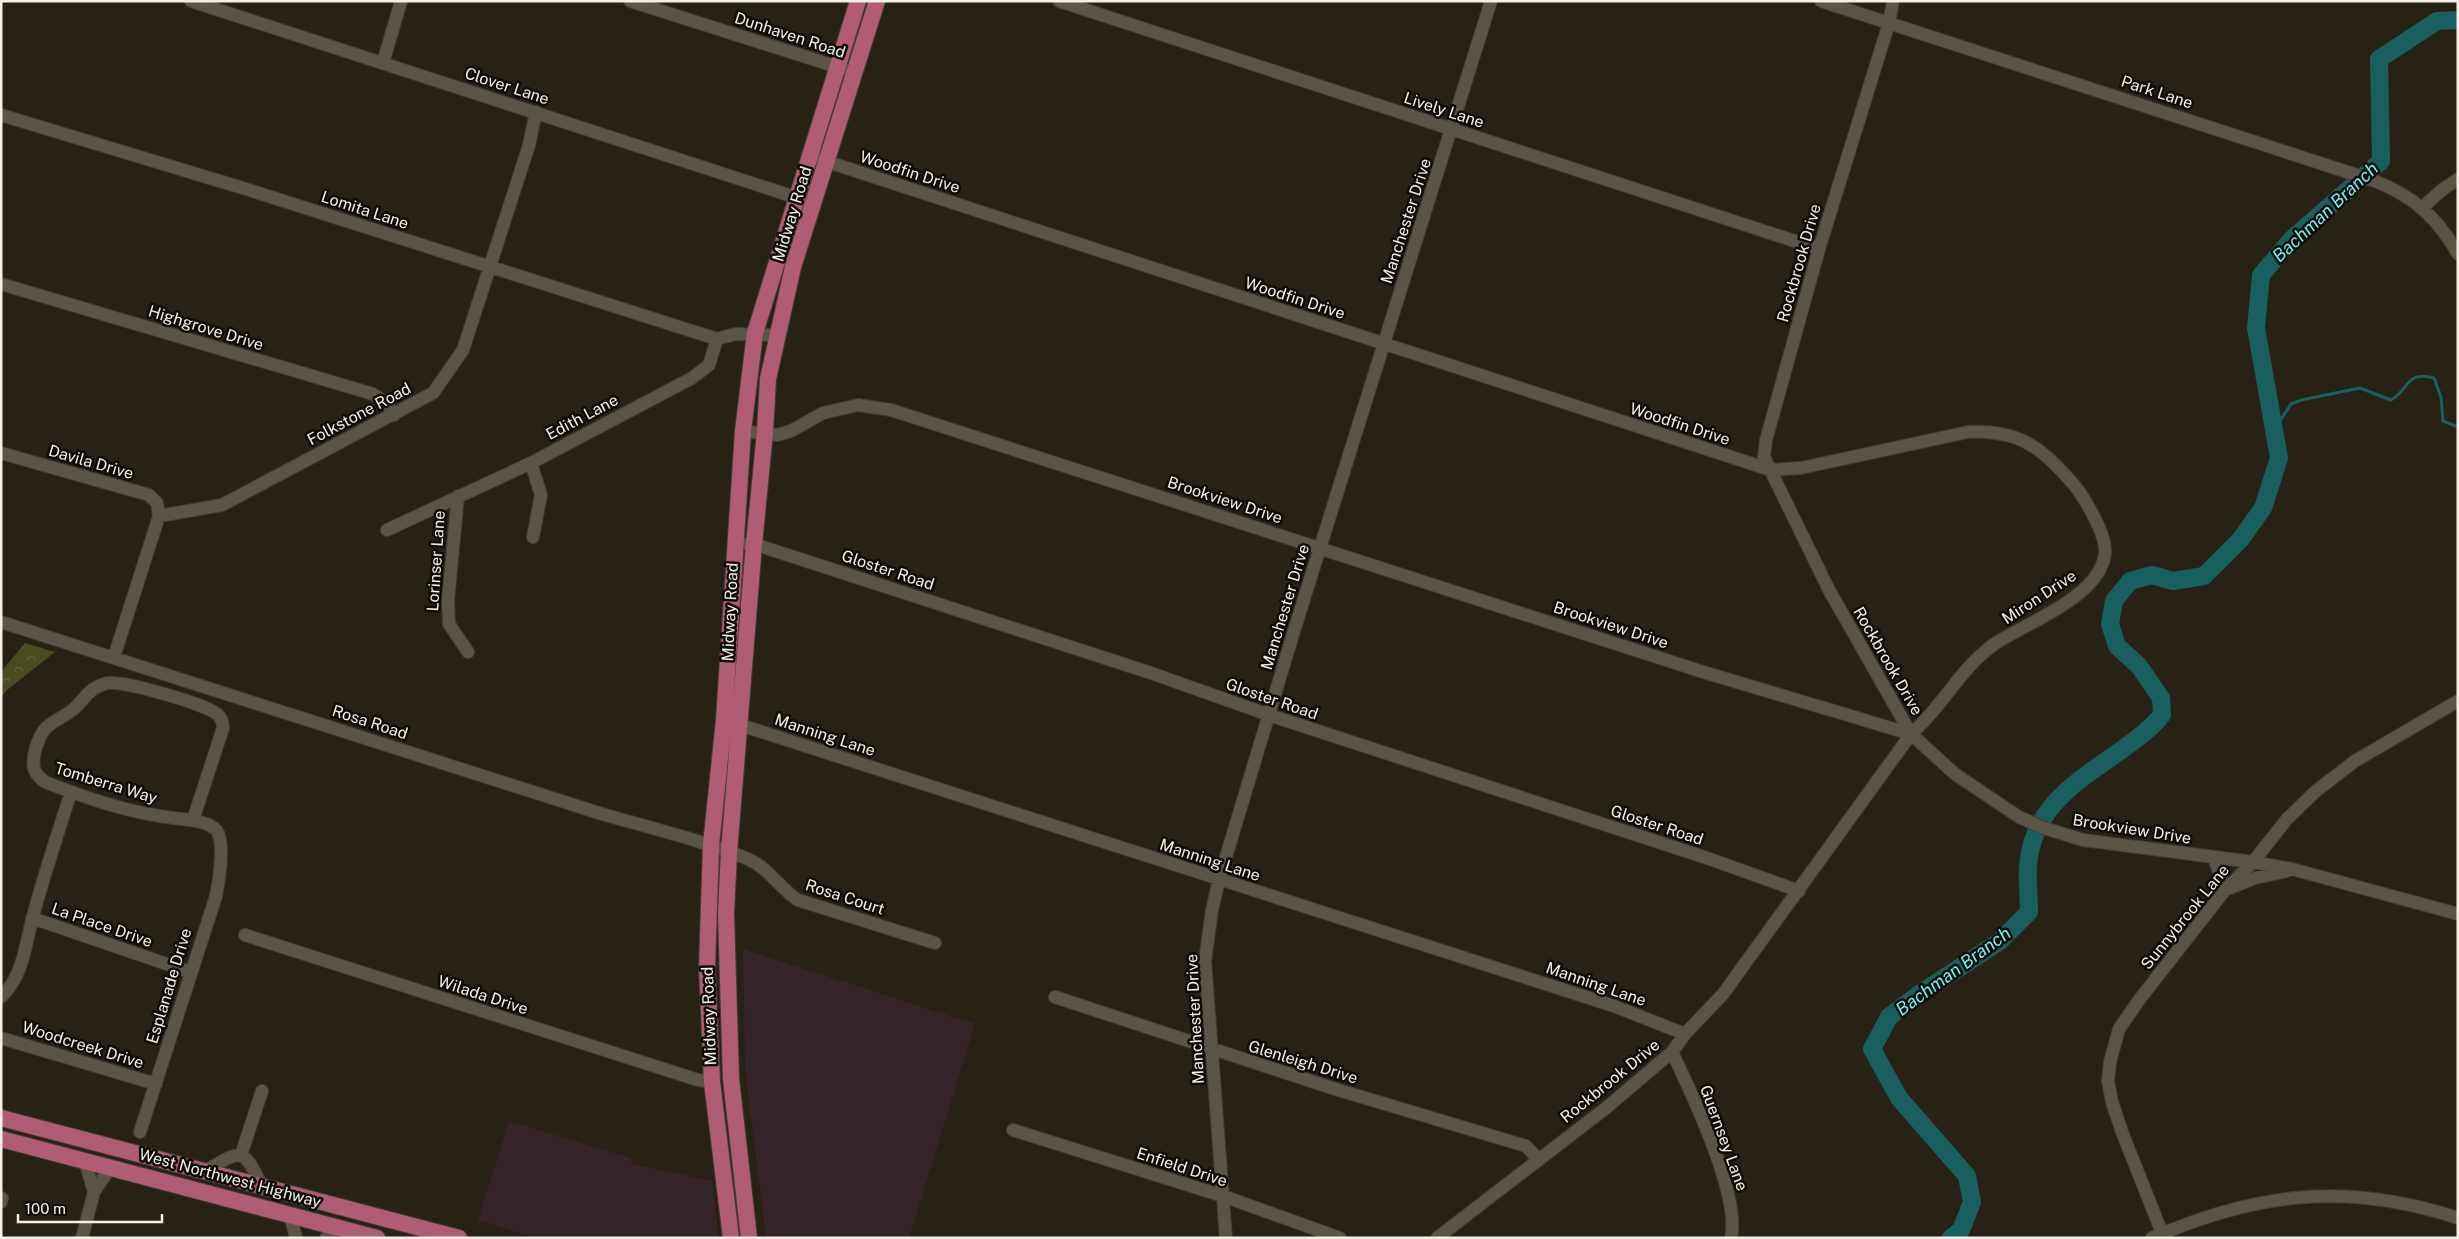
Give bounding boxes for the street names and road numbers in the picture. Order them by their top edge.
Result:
street label: Dunhaven Road [732,8,848,62]
street label: Clover Lane [462,63,552,109]
street label: Park Lane [2119,72,2195,112]
street label: Lively Lane [1401,88,1487,132]
street label: Woodfin Drive [858,147,962,197]
street label: Manchester Drive [1377,156,1435,286]
street label: Midway Road [768,164,816,264]
street label: Lomita Lane [319,187,411,233]
street label: Rockbrook Drive [1773,202,1825,324]
street label: Woodfin Drive [1243,273,1347,323]
street label: Highgrove Drive [146,301,266,355]
street label: Folkstone Road [304,379,414,449]
street label: Edith Lane [543,390,621,444]
street label: Woodfin Drive [1628,399,1732,449]
street label: Davila Drive [46,441,136,483]
street label: Brookview Drive [1165,472,1285,528]
street label: Lorinser Lane [423,510,449,612]
street label: Manchester Drive [1257,542,1313,672]
street label: Gloster Road [839,546,937,594]
street label: Midway Road [718,562,742,662]
street label: Miron Drive [1998,566,2080,628]
street label: Brookview Drive [1551,597,1671,653]
street label: Rockbrook Drive [1849,603,1927,719]
street label: Gloster Road [1223,674,1321,724]
street label: Rosa Road [330,701,410,743]
street label: Manning Lane [772,710,878,760]
street label: Tomberra Way [52,758,160,808]
street label: Gloster Road [1608,801,1706,849]
street label: Brookview Drive [2071,810,2193,848]
street label: Manning Lane [1157,835,1263,885]
street label: Sunnybrook Lane [2137,861,2233,973]
street label: Rosa Court [803,875,887,919]
street label: La Place Drive [49,899,155,951]
street label: Esplanade Drive [142,926,196,1046]
street label: Manchester Drive [1182,953,1208,1085]
street label: Manning Lane [1543,958,1649,1010]
street label: Midway Road [698,966,720,1066]
street label: Wilada Drive [436,972,530,1018]
street label: Woodcreek Drive [20,1017,146,1073]
street label: Rockbrook Drive [1557,1035,1663,1127]
street label: Glenleigh Drive [1246,1036,1360,1088]
street label: Guernsey Lane [1696,1083,1752,1193]
street label: Enfield Drive [1134,1143,1230,1191]
street label: West Northwest Highway [137,1145,324,1212]

